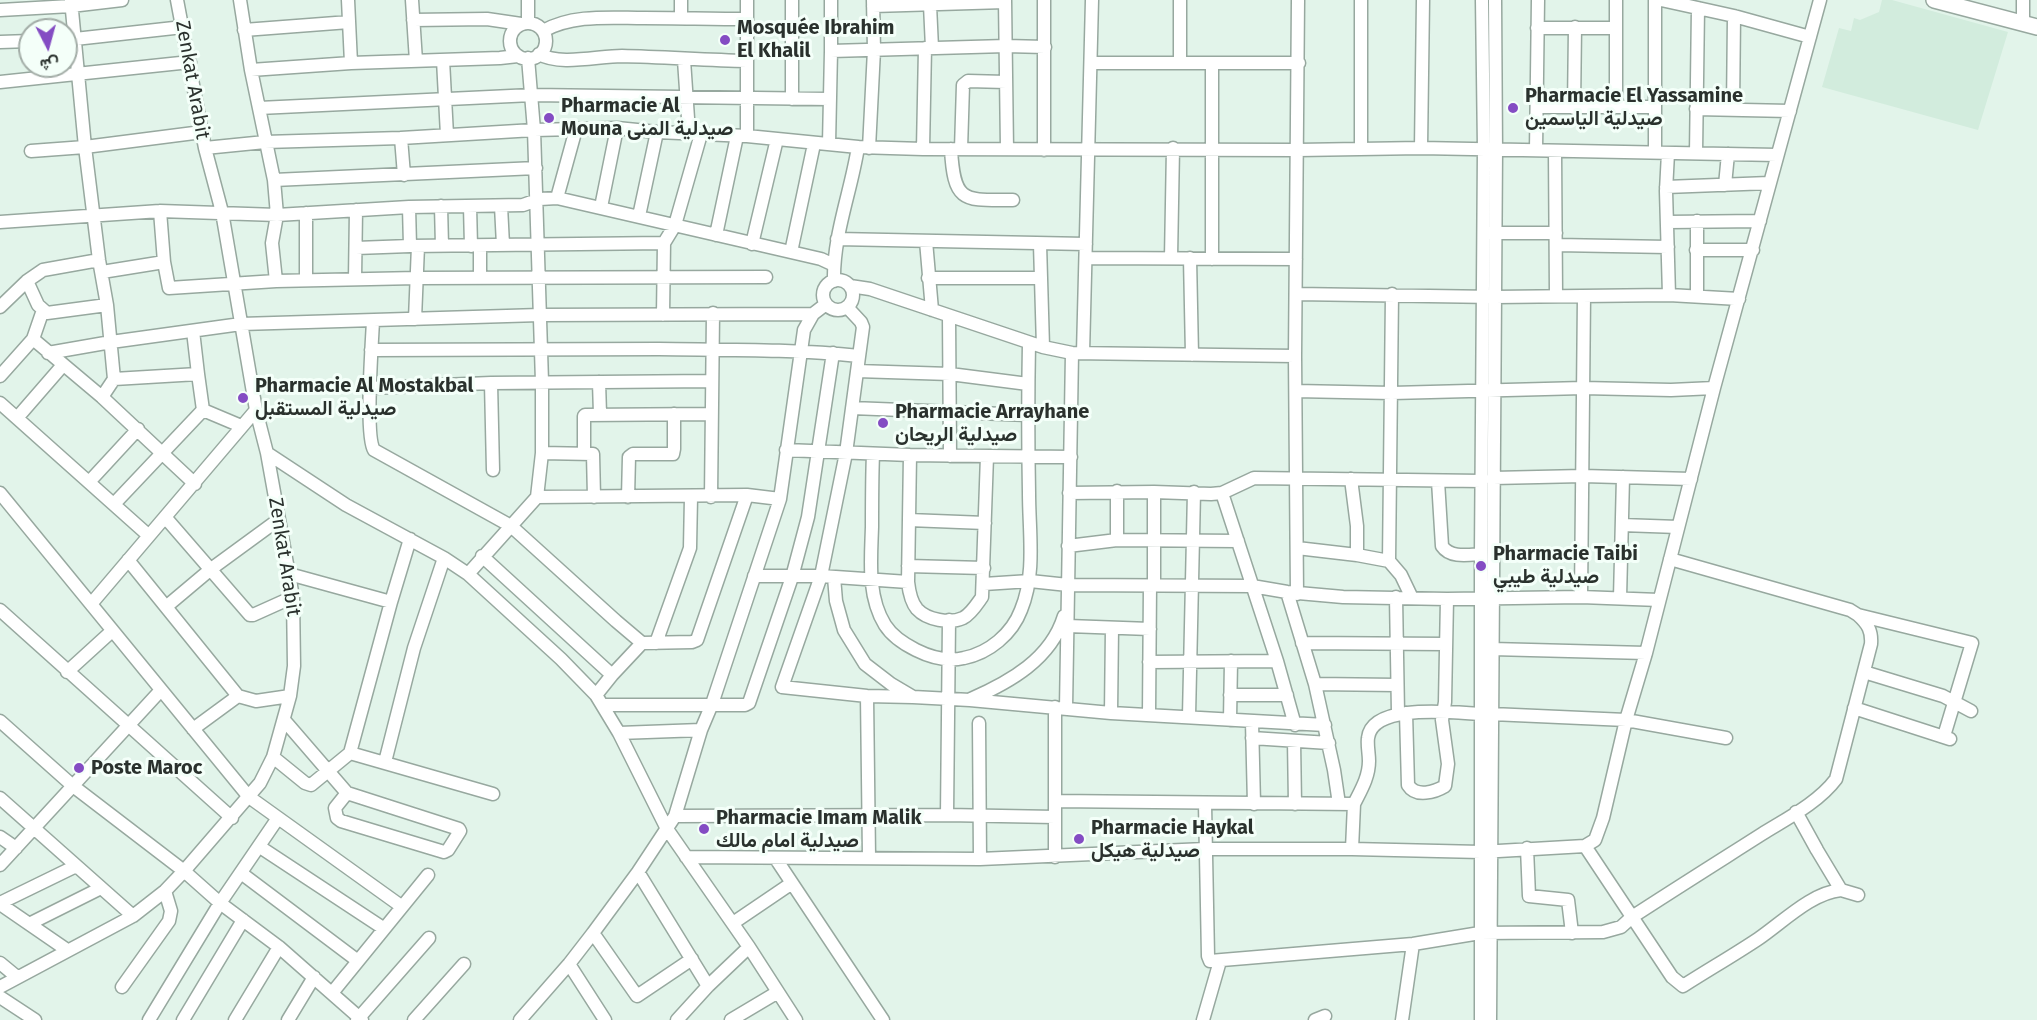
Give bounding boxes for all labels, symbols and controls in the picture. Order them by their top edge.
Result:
place label: Mosquée Ibrahim El Khalil [737,16,894,63]
north arrow [18,18,78,78]
street label: Zenkat Arabit [170,19,214,141]
marker: Mosquée Ibrahim El Khalil [718,33,732,47]
text: ش [39,54,60,75]
place label: Pharmacie El Yassamine صيدلية الياسمين [1525,84,1743,131]
place label: Pharmacie Al Mouna صيدلية المنى [561,94,733,141]
marker: Pharmacie El Yassamine صيدلية الياسمين [1506,101,1520,115]
marker: Pharmacie Al Mouna صيدلية المنى [542,111,556,125]
place label: Pharmacie Al Mostakbal صيدلية المستقبل [255,374,473,421]
marker: Pharmacie Al Mostakbal صيدلية المستقبل [236,391,250,405]
place label: Pharmacie Arrayhane صيدلية الريحان [895,400,1089,447]
marker: Pharmacie Arrayhane صيدلية الريحان [876,416,890,430]
street label: Zenkat Arabit [263,496,305,618]
place label: Pharmacie Taibi صيدلية طيبي [1493,542,1638,589]
marker: Pharmacie Taibi صيدلية طيبي [1474,559,1488,573]
place label: Poste Maroc [91,756,202,780]
marker: Poste Maroc [72,761,86,775]
place label: Pharmacie Imam Malik صيدلية امام مالك [716,806,921,853]
place label: Pharmacie Haykal صيدلية هيكل [1091,816,1254,863]
marker: Pharmacie Imam Malik صيدلية امام مالك [697,822,711,836]
marker: Pharmacie Haykal صيدلية هيكل [1072,832,1086,846]

